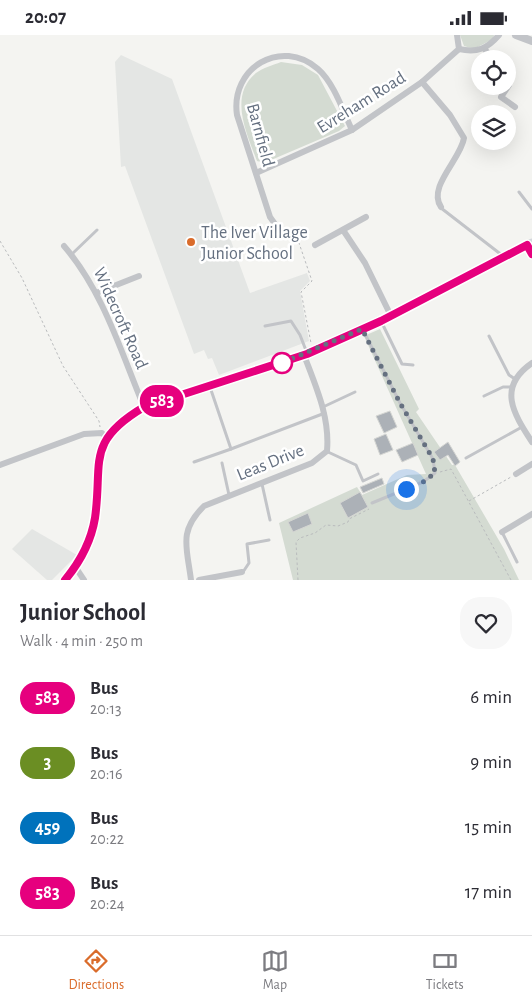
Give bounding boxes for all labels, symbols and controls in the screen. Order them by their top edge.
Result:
text: 20:07 [25,8,66,27]
map controls [471,50,516,150]
button: locate [471,50,516,95]
street label: Evreham Road [314,69,409,137]
street label: Barnfield [243,102,277,169]
button: layers [471,105,516,150]
place label: The Iver Village Junior School [201,224,308,263]
marker: The Iver Village Junior School [185,236,197,248]
street label: Widecroft Road [90,265,151,372]
unlabelled marker [271,352,293,374]
line badge: 583 [133,385,191,417]
text: 583 [150,392,174,410]
street label: Leas Drive [234,441,307,485]
your location [394,477,419,502]
button: heart [460,597,512,649]
text: Junior School [20,601,146,625]
text: Walk · 4 min · 250 m [20,633,143,649]
text: Bus [90,679,118,698]
text: 6 min [470,688,512,707]
text: 583 [35,689,60,707]
text: 20:13 [90,701,122,717]
text: Bus [90,744,118,763]
text: 9 min [470,753,512,772]
text: 3 [44,754,51,772]
text: 20:16 [90,766,122,782]
text: Bus [90,809,118,828]
text: 15 min [465,818,512,837]
text: 459 [35,819,60,837]
text: 20:22 [90,831,124,847]
text: Bus [90,874,118,893]
text: 17 min [465,883,512,902]
text: 583 [35,884,60,902]
text: 20:24 [90,896,124,912]
tab: Directions [68,947,124,994]
tab: Map [261,947,289,994]
tab: Tickets [426,947,464,994]

